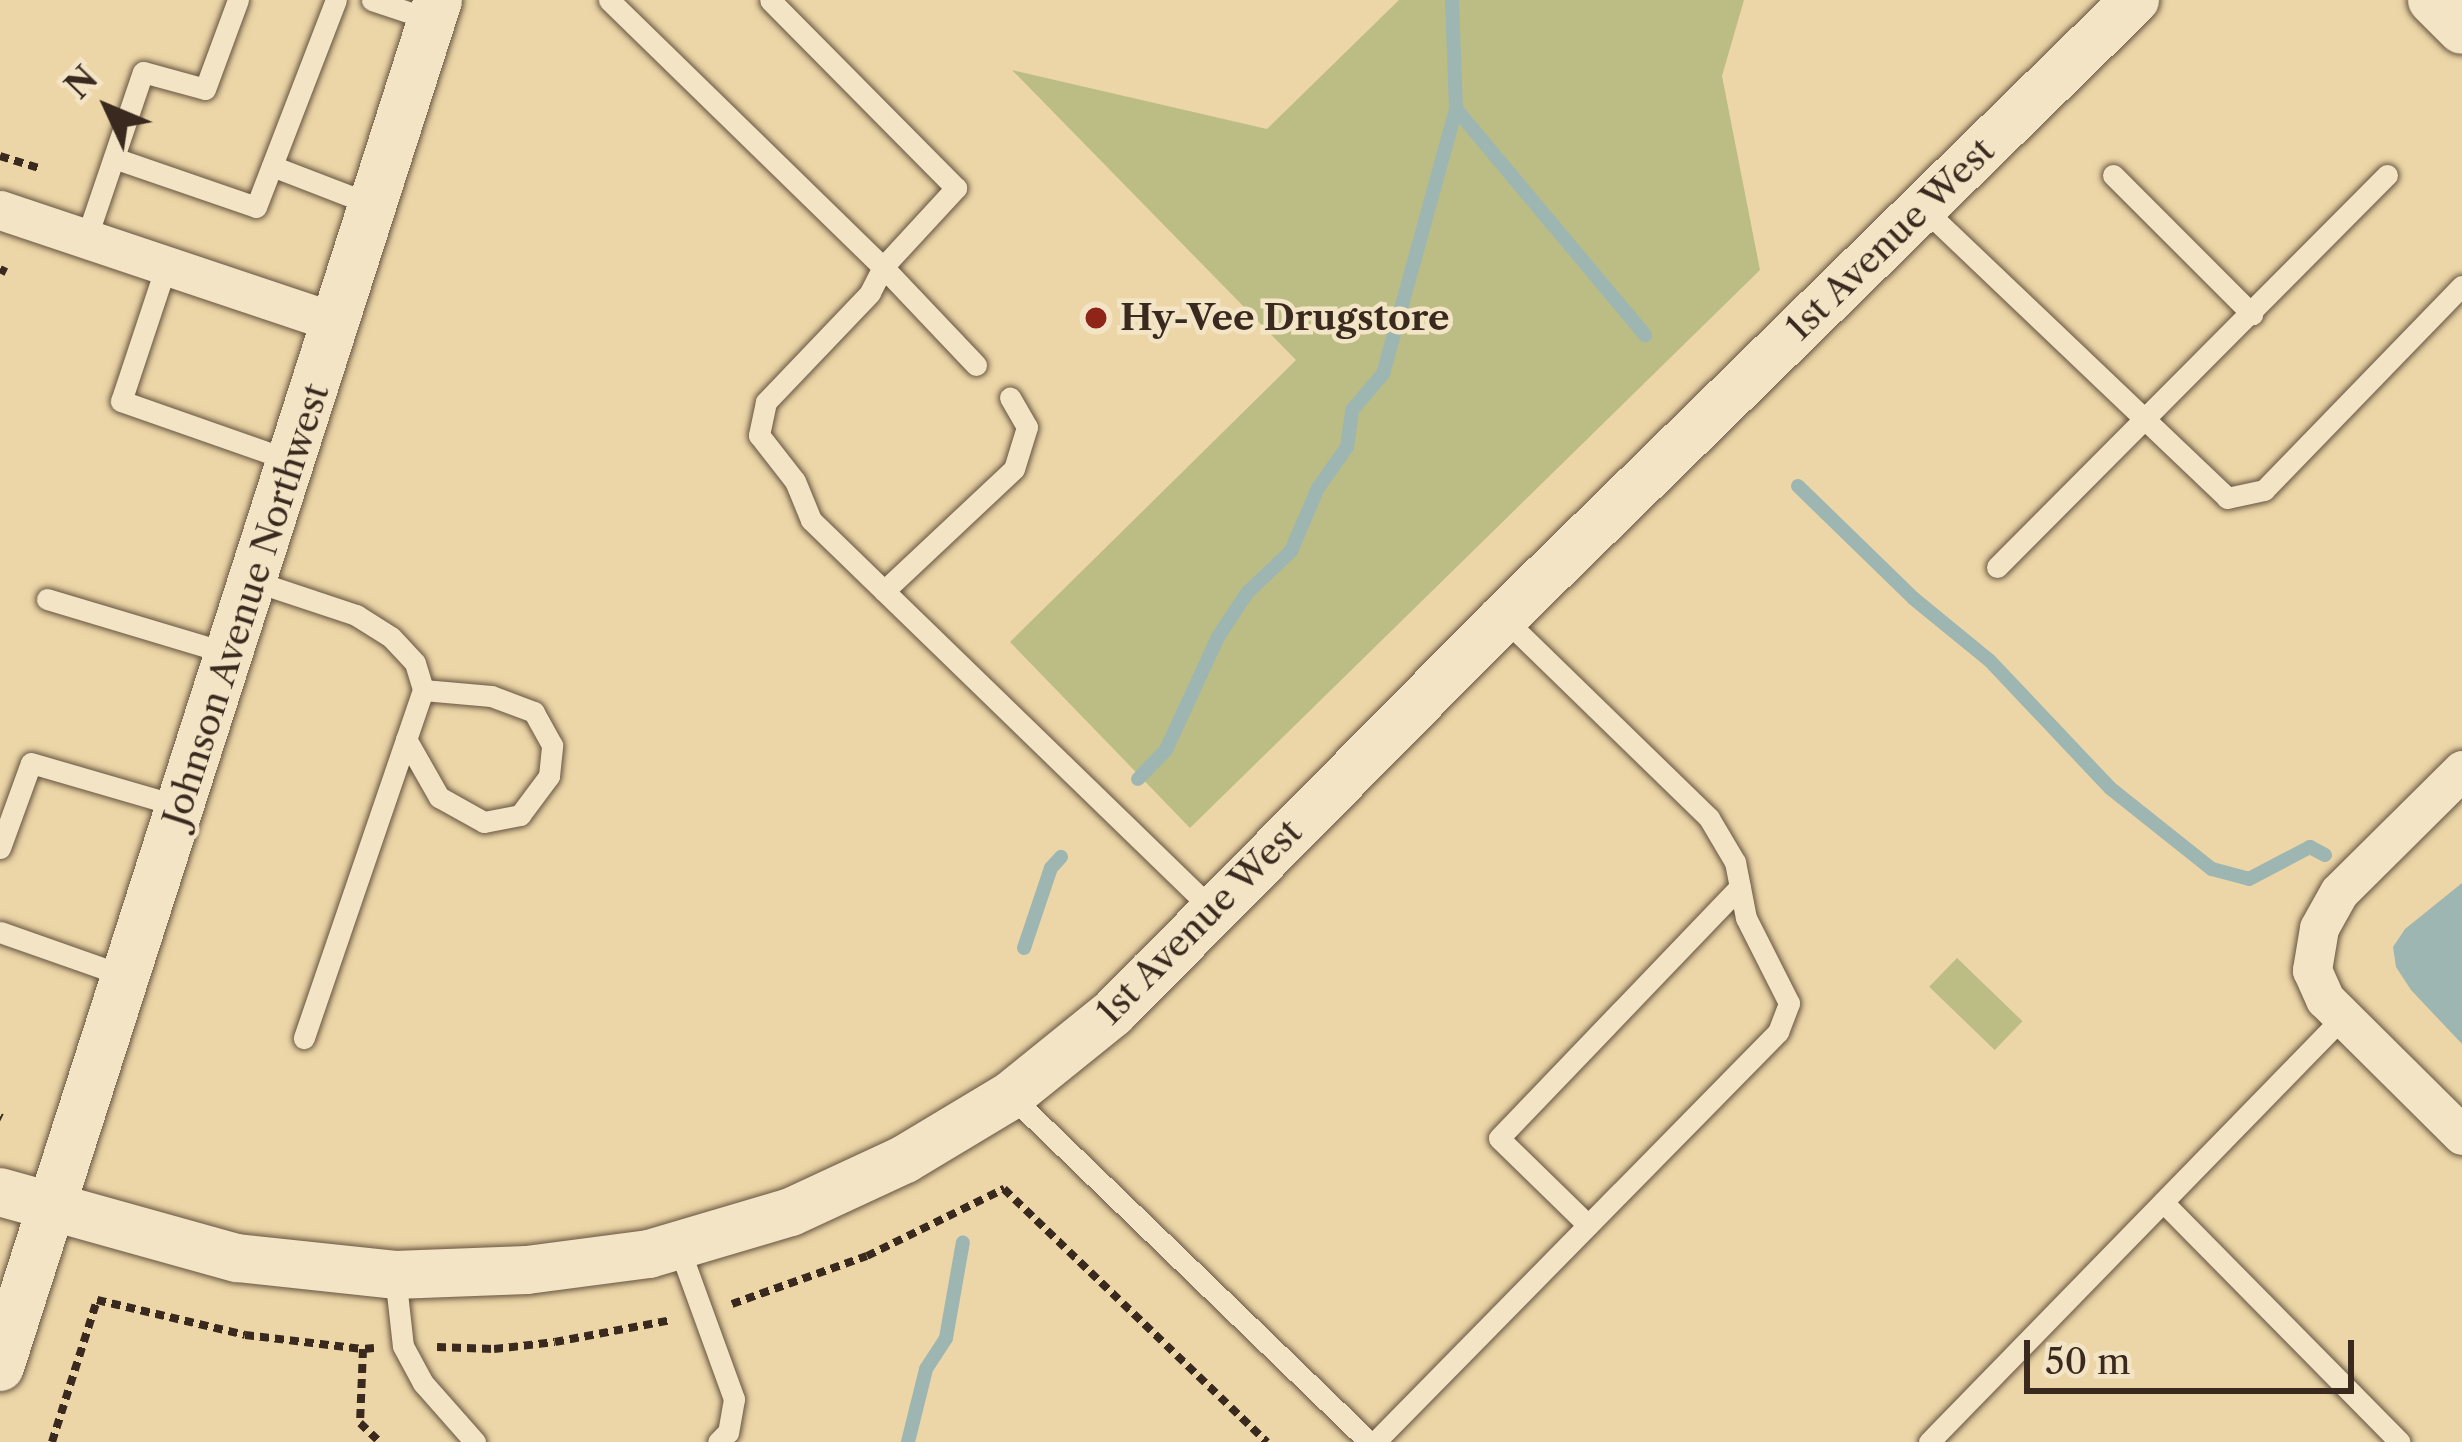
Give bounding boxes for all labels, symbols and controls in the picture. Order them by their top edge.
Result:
north arrow [48,48,168,168]
text: N [57,58,106,107]
street label: 1st Avenue West [1776,128,2004,350]
place label: Hy-Vee Drugstore [1120,296,1449,340]
marker: Hy-Vee Drugstore [1083,305,1109,331]
street label: Johnson Avenue Northwest [154,377,338,833]
street label: 1st Avenue West [1086,809,1312,1035]
scale bar [2030,1316,2360,1390]
text: 50 m [2045,1339,2130,1383]

